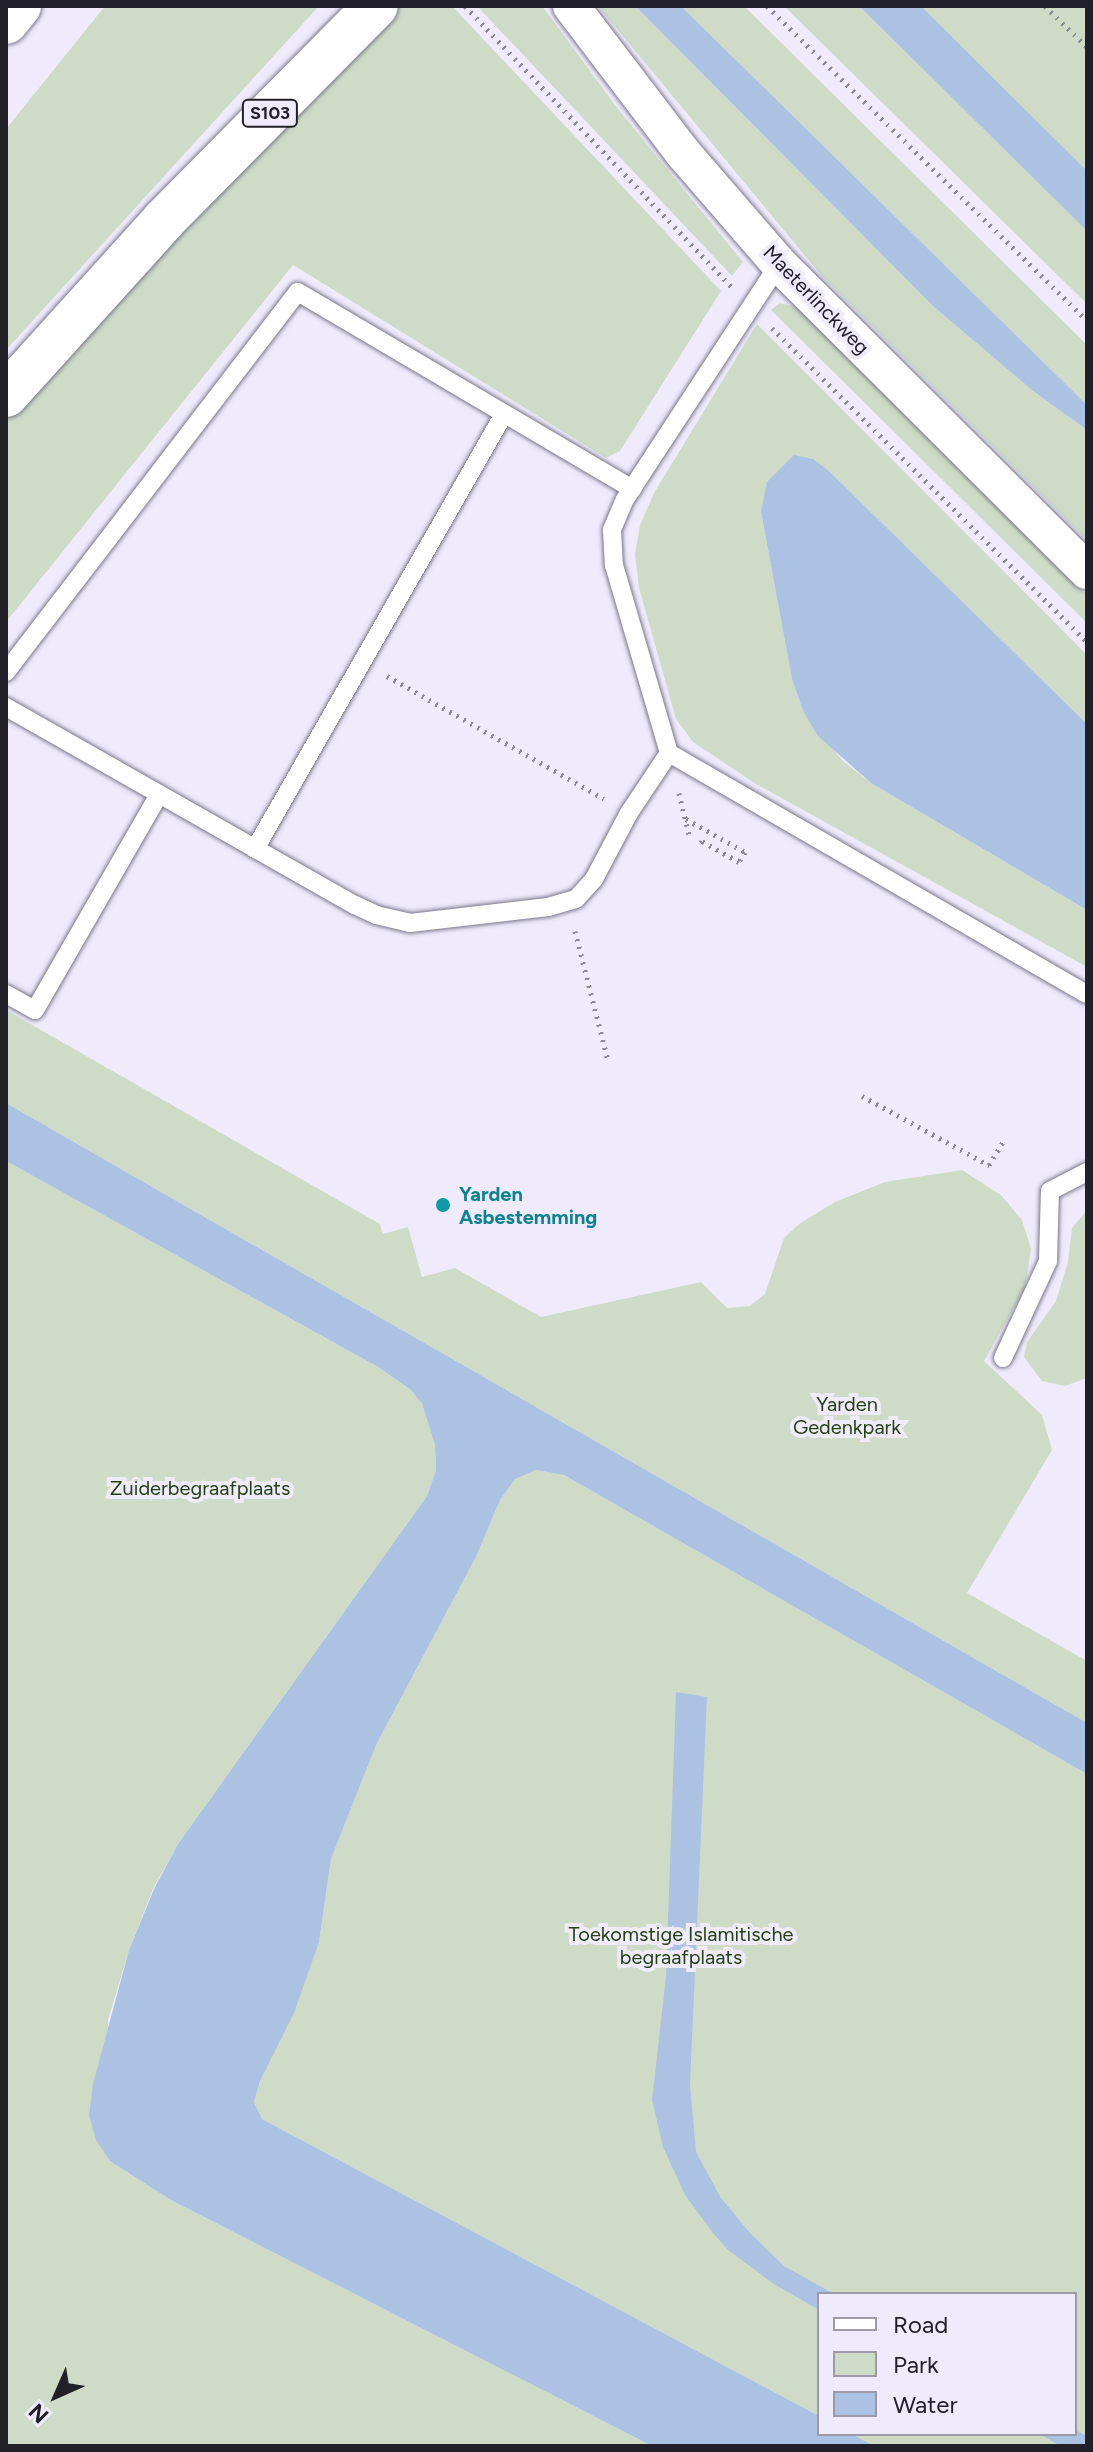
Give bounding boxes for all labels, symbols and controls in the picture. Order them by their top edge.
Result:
road number: S103 [240,99,300,127]
street label: Maeterlinckweg [758,241,874,359]
place label: Yarden Asbestemming [459,1182,597,1229]
marker: Yarden Asbestemming [434,1196,452,1214]
park label: Yarden Gedenkpark [793,1392,901,1439]
park label: Zuiderbegraafplaats [110,1476,290,1500]
park label: Toekomstige Islamitische begraafplaats [569,1922,793,1969]
legend [817,2292,1077,2436]
text: Road [893,2310,948,2339]
text: Park [893,2350,939,2379]
north arrow [16,2356,96,2436]
text: Water [893,2390,958,2419]
text: N [23,2398,54,2429]

